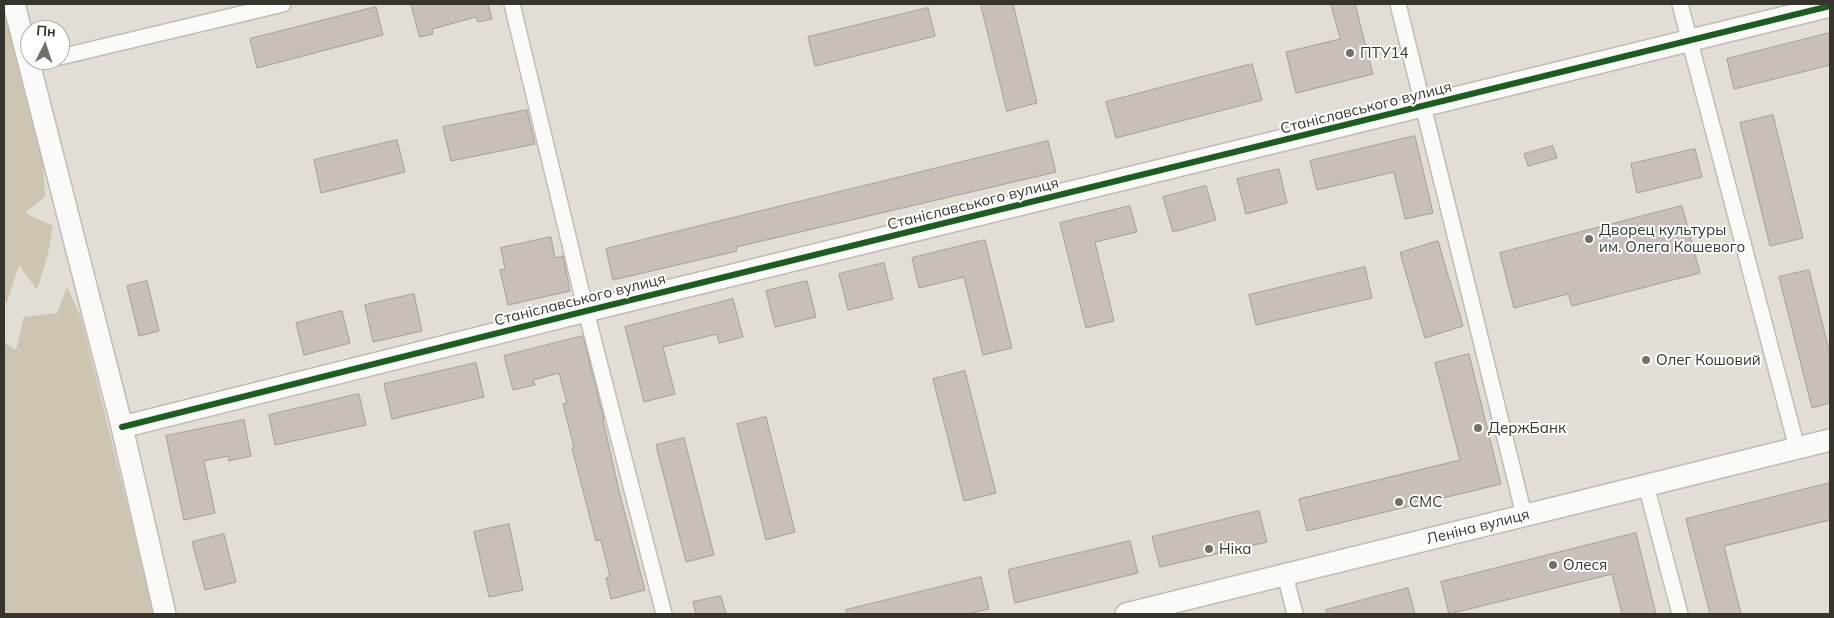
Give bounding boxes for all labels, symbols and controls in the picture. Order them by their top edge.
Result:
north arrow [20,20,70,70]
text: Пн [36,21,56,41]
place label: ПТУ14 [1360,44,1408,62]
marker: ПТУ14 [1344,47,1356,59]
street label: Станіславського вулиця [1278,78,1454,138]
street label: Станіславського вулиця [885,174,1061,234]
place label: Дворец культуры им. Олега Кошевого [1599,221,1745,256]
marker: Дворец культуры им. Олега Кошевого [1583,233,1595,245]
street label: Станіславського вулиця [492,270,668,330]
place label: Олег Кошовий [1656,351,1761,369]
marker: Олег Кошовий [1640,354,1652,366]
place label: ДержБанк [1488,419,1566,437]
marker: ДержБанк [1472,422,1484,434]
place label: СМС [1409,493,1442,511]
marker: СМС [1393,496,1405,508]
street label: Леніна вулиця [1425,505,1531,549]
place label: Ніка [1219,540,1251,558]
marker: Ніка [1203,543,1215,555]
place label: Олеся [1563,556,1607,574]
marker: Олеся [1547,559,1559,571]

